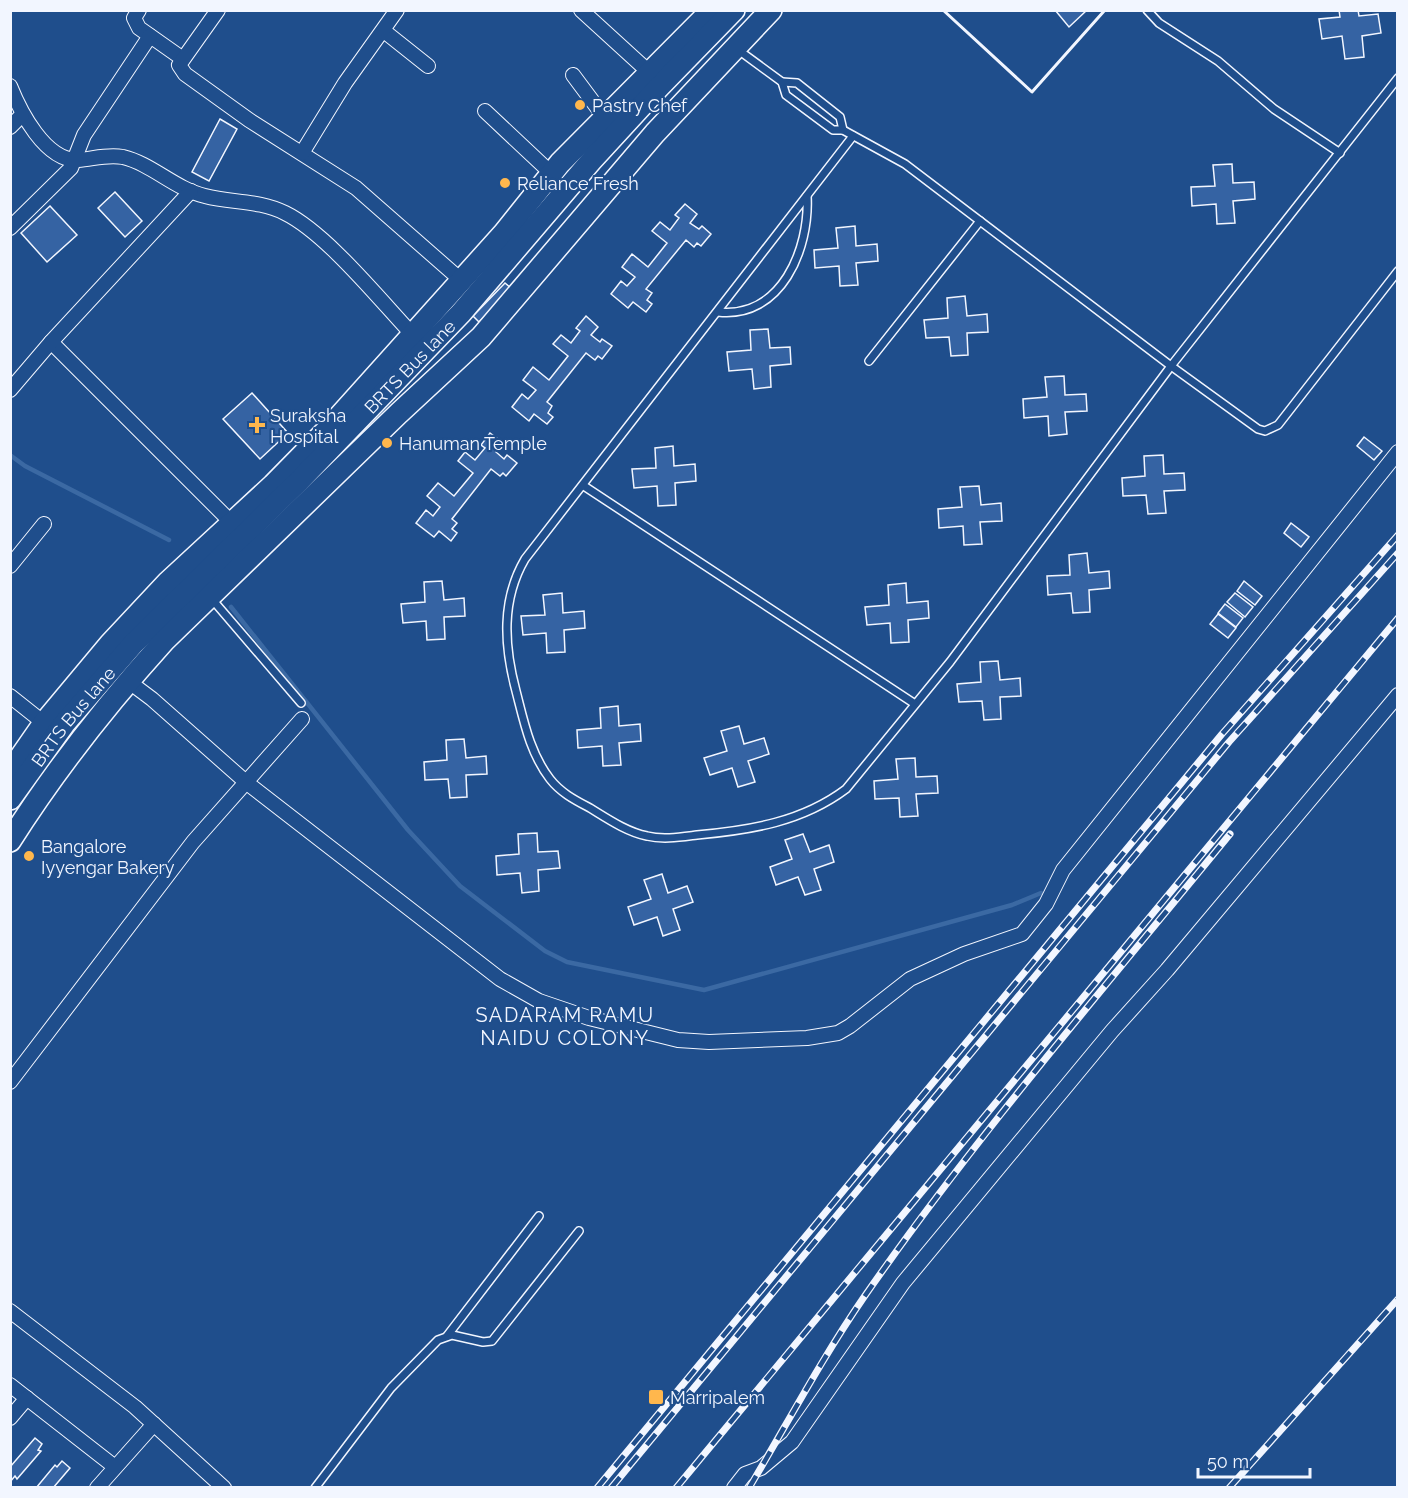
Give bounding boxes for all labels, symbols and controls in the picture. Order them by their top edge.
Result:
place label: Pastry Chef [592,95,688,116]
marker: Pastry Chef [573,98,587,112]
place label: Reliance Fresh [517,173,639,194]
marker: Reliance Fresh [498,176,512,190]
street label: BRTS Bus lane [360,315,460,418]
place label: Suraksha Hospital [270,405,346,447]
marker: Suraksha Hospital [248,416,266,434]
place label: Hanuman Temple [399,433,547,454]
marker: Hanuman Temple [380,436,394,450]
street label: BRTS Bus lane [27,662,120,770]
place label: Bangalore Iyyengar Bakery [41,836,175,878]
marker: Bangalore Iyyengar Bakery [22,849,36,863]
district label: SADARAM RAMU NAIDU COLONY [475,1003,655,1050]
place label: Marripalem [670,1387,765,1408]
marker: Marripalem [647,1388,665,1406]
scale bar [1198,1441,1310,1479]
text: 50 m [1207,1451,1249,1472]

